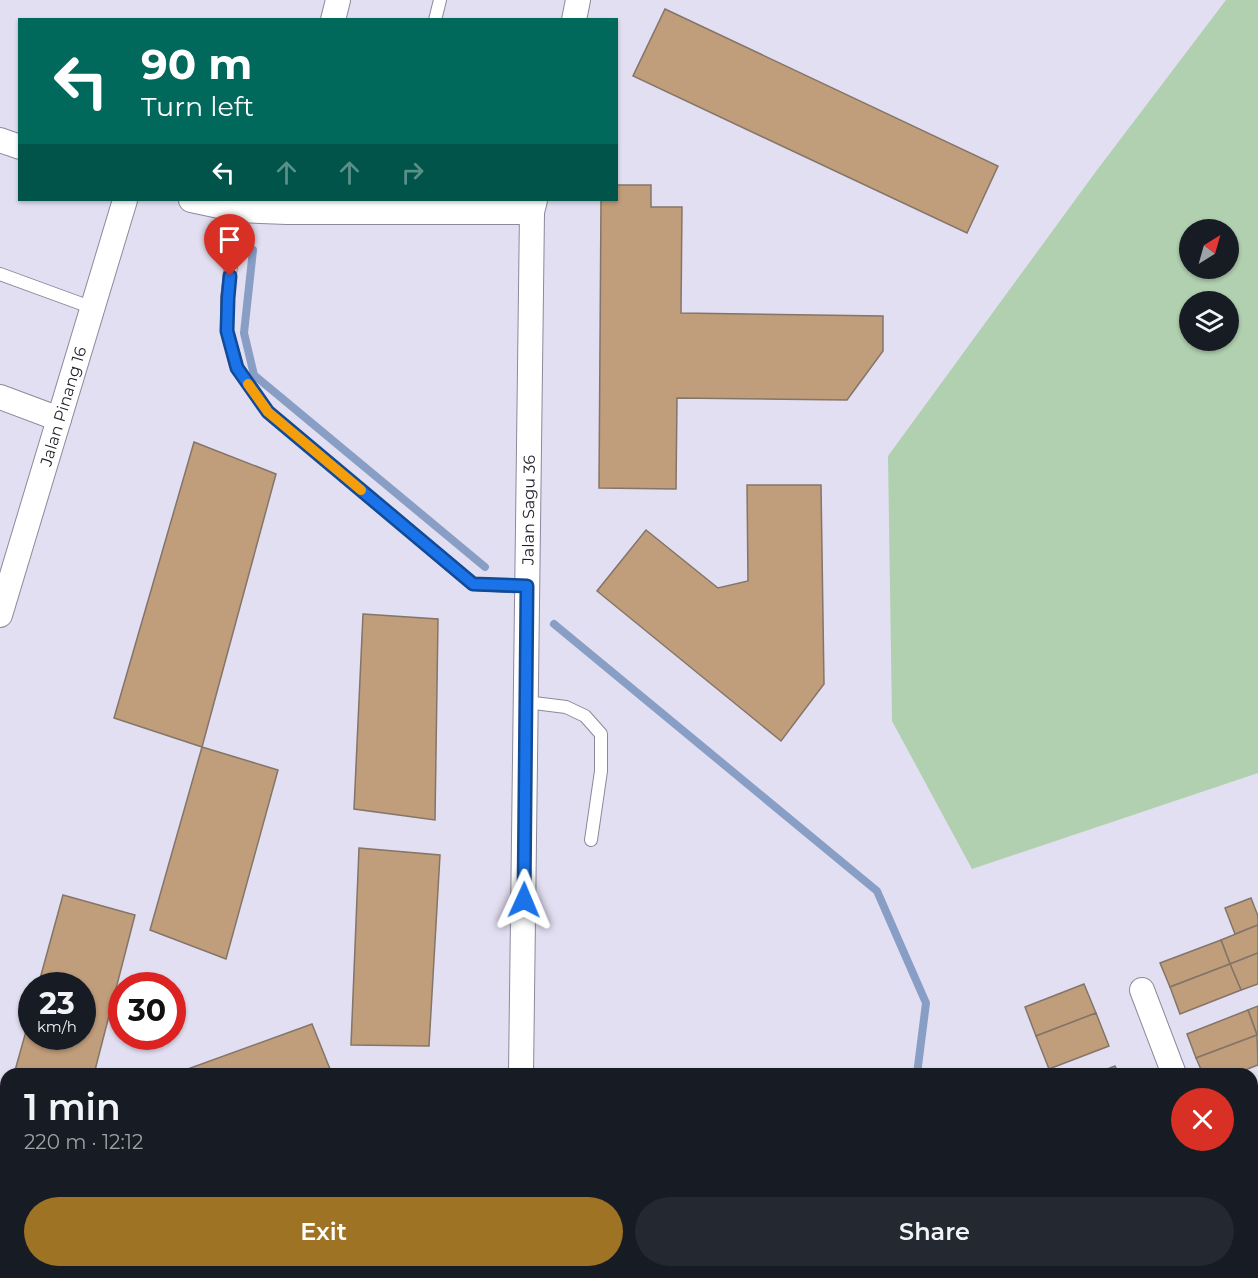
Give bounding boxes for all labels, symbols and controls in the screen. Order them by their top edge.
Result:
text: 90 m [141,38,252,90]
icon: left [42,42,120,120]
text: Turn left [141,90,254,123]
icon: left [207,156,240,189]
icon: ahead [270,156,303,189]
icon: ahead [333,156,366,189]
icon: right [396,156,429,189]
pin [204,214,255,276]
north arrow [1179,219,1239,279]
map controls [1179,219,1239,351]
icon: arrive [213,223,246,256]
button: layers [1179,291,1239,351]
street label: Jalan Pinang 16 [36,344,90,469]
street label: Jalan Sagu 36 [518,455,538,566]
position arrow [492,868,556,932]
speed limit sign: 30 [108,972,186,1050]
text: 23 [39,985,75,1022]
text: km/h [37,1017,77,1036]
text: 1 min [24,1085,121,1129]
button: close [1171,1088,1234,1151]
text: 220 m · 12:12 [24,1130,143,1154]
button: Exit [24,1197,623,1266]
button: Share [635,1197,1234,1266]

